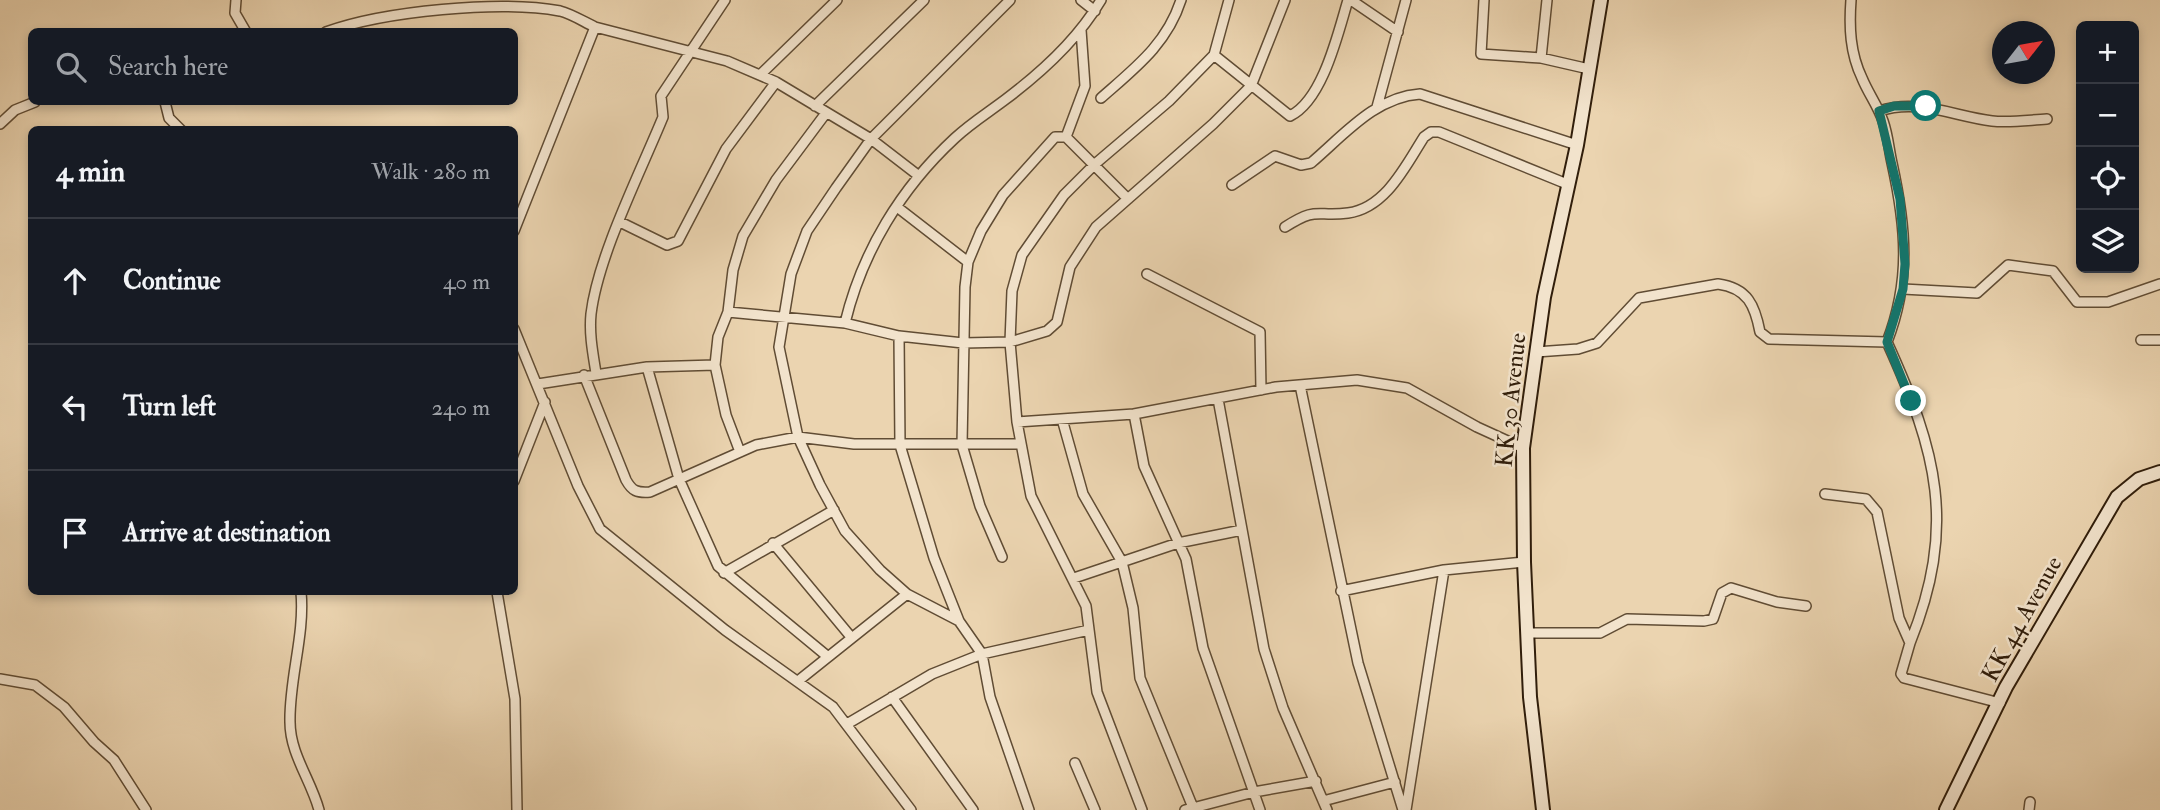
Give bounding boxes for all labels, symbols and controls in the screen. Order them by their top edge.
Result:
north arrow [1992,21,2055,84]
map controls [2076,21,2139,273]
button: + [2076,21,2139,84]
search box [28,28,518,105]
icon: search [52,48,90,86]
text: Search here [108,51,228,83]
button: − [2076,84,2139,147]
route start [1910,90,1941,121]
button: locate [2076,147,2139,210]
text: 4 min [56,153,125,190]
text: Walk · 280 m [371,157,490,186]
button: layers [2076,210,2139,273]
icon: ahead [56,262,94,300]
text: Continue [123,265,221,297]
text: 40 m [443,267,490,296]
street label: KK 30 Avenue [1489,331,1533,469]
route end [1895,385,1926,416]
icon: left [56,388,94,426]
text: Turn left [123,391,216,423]
text: 240 m [431,393,490,422]
icon: arrive [56,514,94,552]
text: Arrive at destination [123,517,331,549]
street label: KK 44 Avenue [1975,551,2069,687]

